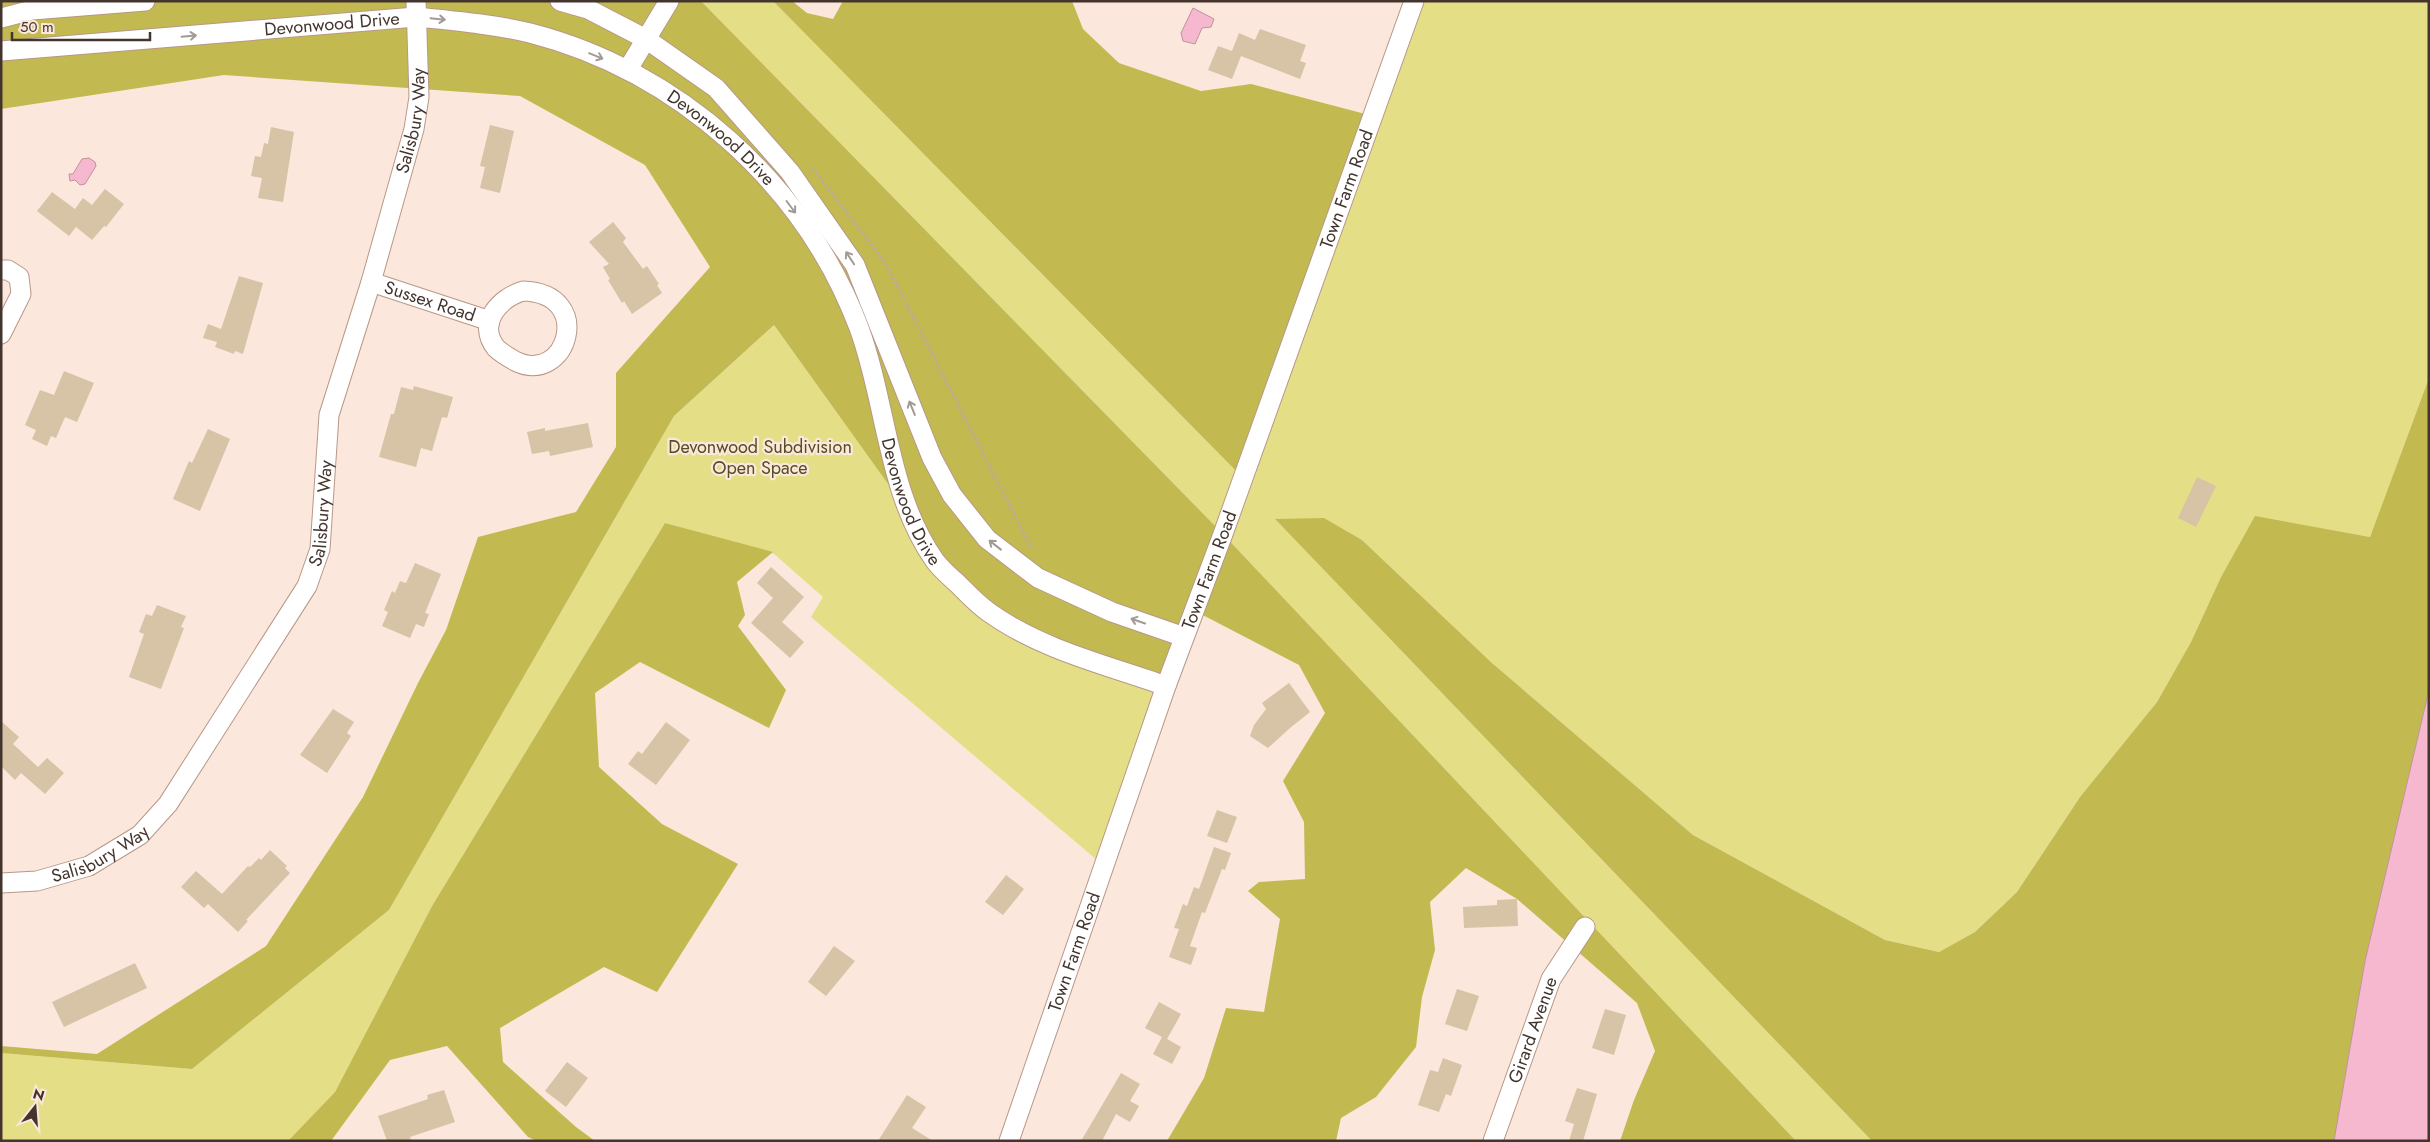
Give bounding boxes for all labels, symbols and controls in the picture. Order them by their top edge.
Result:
street label: Devonwood Drive [263,5,400,42]
scale bar [12,10,150,42]
one-way arrow [430,14,446,24]
text: 50 m [20,16,54,38]
one-way arrow [181,31,197,41]
one-way arrow [588,52,603,61]
street label: Salisbury Way [389,68,432,176]
street label: Devonwood Drive [662,84,781,191]
street label: Town Farm Road [1313,126,1380,252]
one-way arrow [786,200,797,213]
one-way arrow [845,251,855,265]
street label: Sussex Road [381,274,479,328]
one-way arrow [907,401,916,416]
park label: Devonwood Subdivision Open Space [668,434,852,481]
street label: Devonwood Drive [875,435,947,571]
street label: Salisbury Way [302,459,339,570]
street label: Town Farm Road [1175,507,1243,633]
one-way arrow [989,540,1002,551]
one-way arrow [1131,616,1146,625]
street label: Salisbury Way [48,820,155,889]
street label: Town Farm Road [1042,889,1107,1015]
street label: Girard Avenue [1502,973,1564,1087]
north arrow [10,1082,60,1132]
text: N [31,1083,47,1106]

